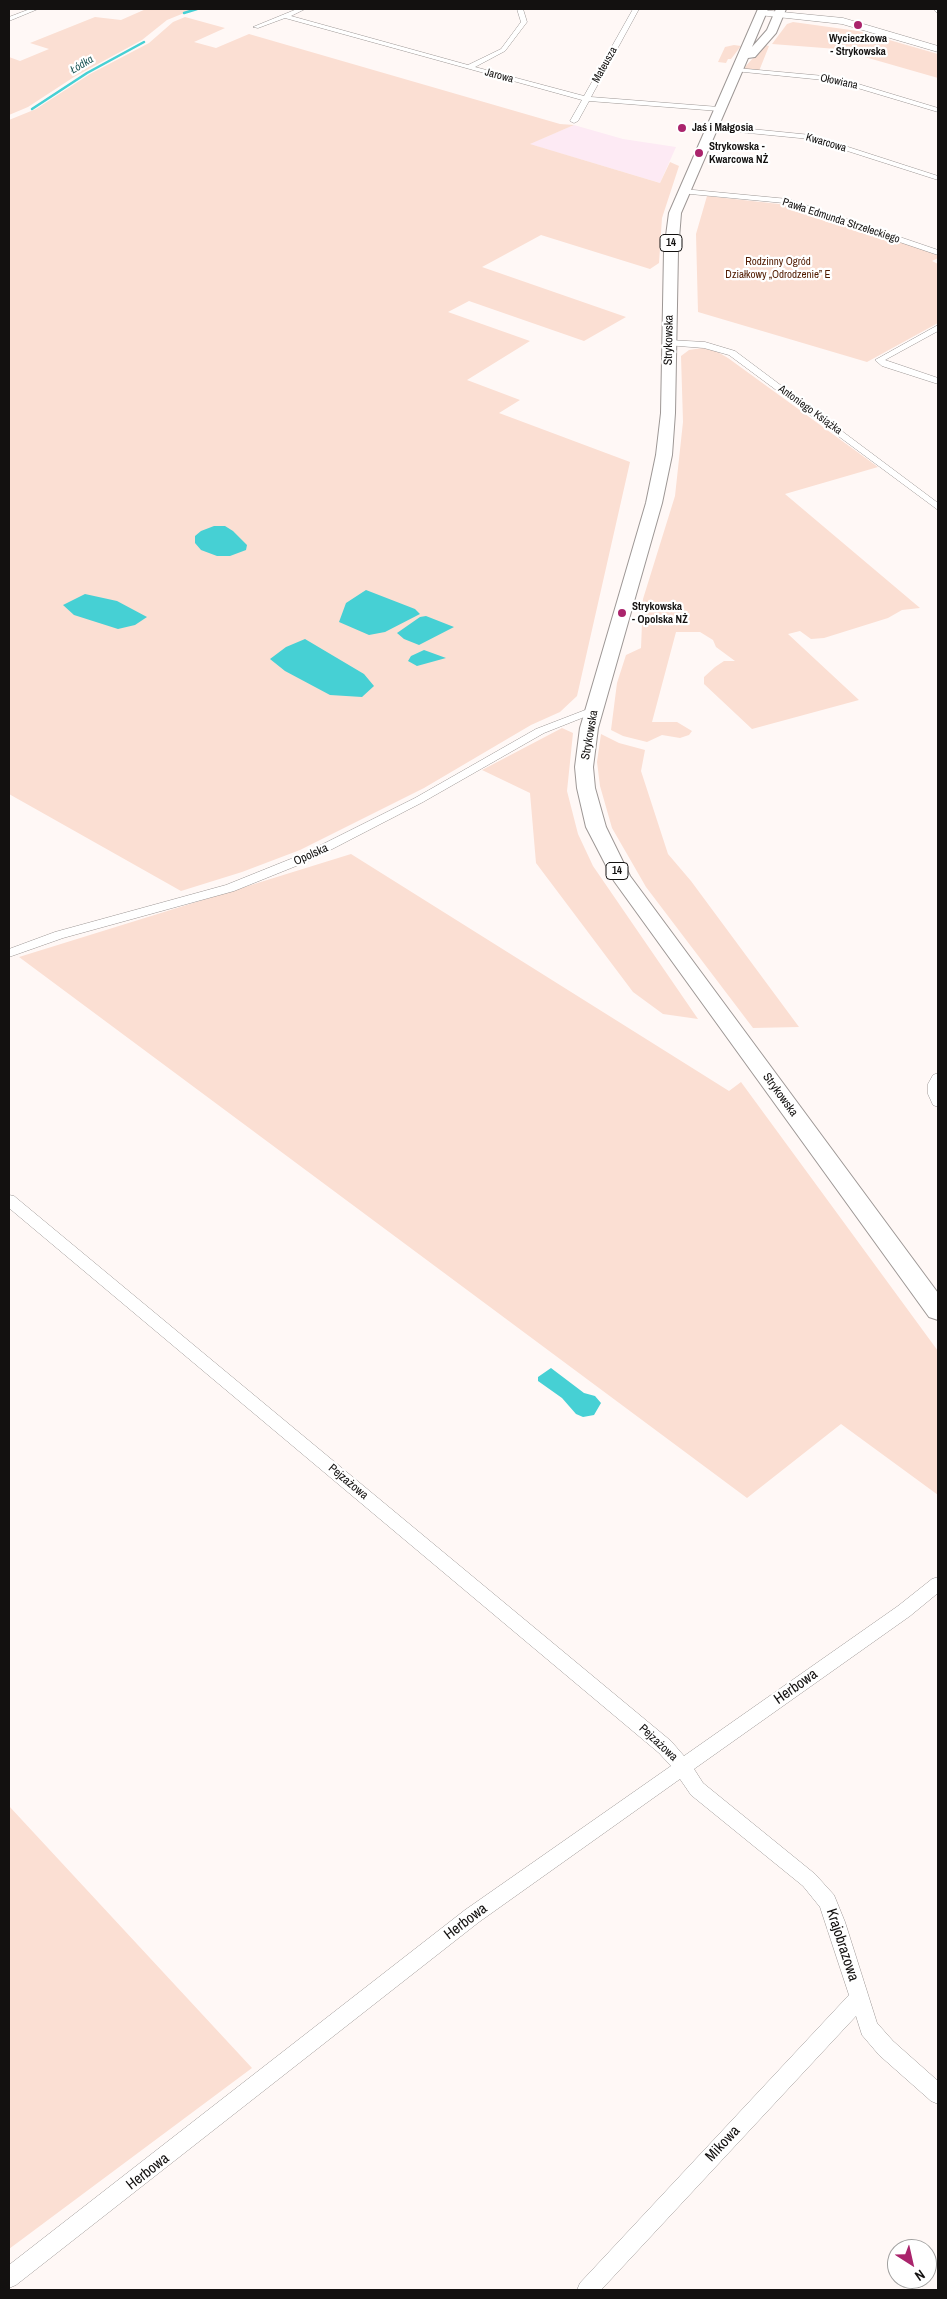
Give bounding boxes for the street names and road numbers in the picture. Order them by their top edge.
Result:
street label: Mateusza [590,45,620,85]
street label: Jarowa [483,66,515,86]
street label: Ołowiana [819,72,859,92]
street label: Kwarcowa [804,131,848,155]
street label: Pawła Edmunda Strzeleckiego [781,196,901,246]
road number: 14 [660,234,682,252]
street label: Strykowska [661,315,677,365]
street label: Antoniego Książka [775,382,845,438]
street label: Strykowska [579,709,601,761]
street label: Opolska [292,841,330,869]
road number: 14 [606,862,628,879]
street label: Strykowska [759,1070,801,1120]
street label: Pejzażowa [325,1461,371,1503]
street label: Herbowa [771,1666,821,1708]
street label: Pejzażowa [636,1722,680,1764]
street label: Herbowa [441,1900,491,1944]
street label: Krajobrazowa [822,1906,862,1984]
street label: Mikowa [702,2122,744,2166]
street label: Herbowa [123,2150,173,2194]

